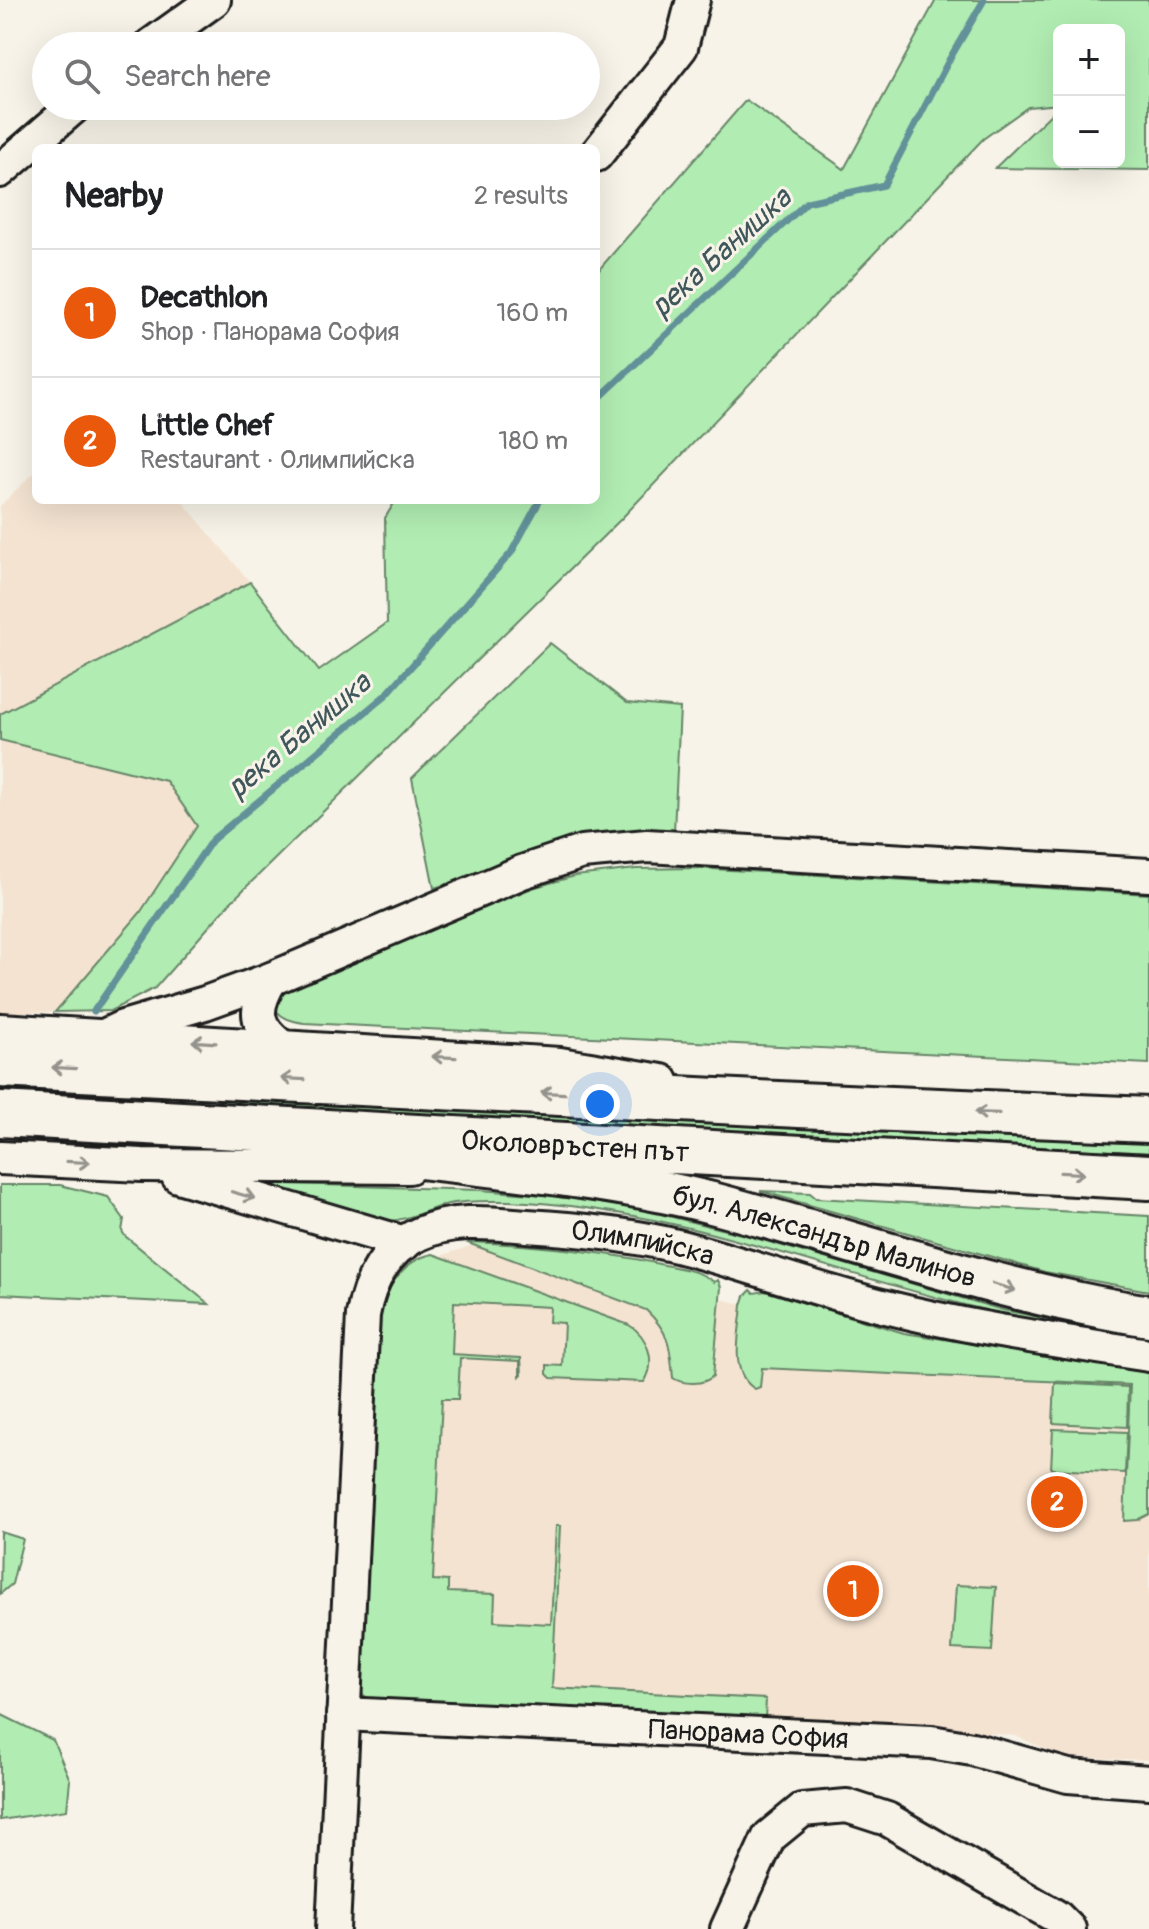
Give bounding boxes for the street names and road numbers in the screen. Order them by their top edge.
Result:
street label: Околовръстен път [460,1123,690,1171]
street label: бул. Александър Малинов [669,1178,980,1296]
street label: Олимпийска [569,1213,718,1274]
street label: Панорама София [648,1713,849,1757]

